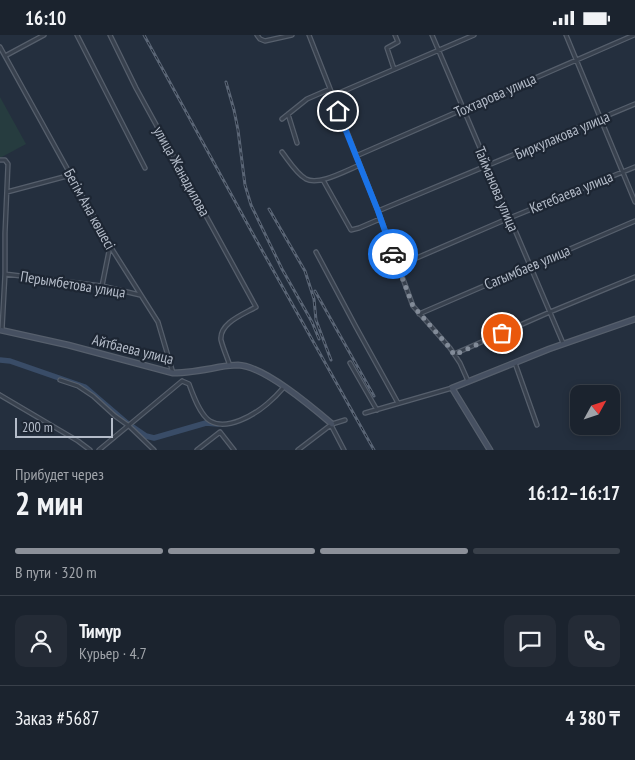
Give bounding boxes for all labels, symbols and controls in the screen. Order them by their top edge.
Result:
text: 16:10 [25,6,66,30]
street label: Тохтарова улица [451,69,539,121]
pin [317,90,359,132]
icon: home [324,97,352,125]
street label: Биркулакова улица [512,106,612,164]
street label: улица Жанадилова [149,123,215,219]
street label: Тайманова улица [471,144,523,234]
street label: Бегім Ана көшесі [60,165,120,253]
street label: Кетебаева улица [527,167,615,217]
courier [368,229,418,279]
icon: car [379,240,407,268]
street label: Сагымбаев улица [481,240,573,294]
street label: Перымбетова улица [19,266,127,302]
pin [481,312,523,354]
icon: bag [488,319,516,347]
street label: Айтбаева улица [90,330,176,368]
north arrow [570,385,620,435]
map controls [570,385,620,435]
scale bar [15,415,112,438]
text: 200 m [22,418,53,436]
text: Прибудет через [15,464,104,484]
text: 16:12–16:17 [527,481,620,505]
text: 2 мин [15,482,83,524]
text: В пути · 320 m [15,562,97,582]
button: person [15,615,67,667]
button: chat [504,615,556,667]
button: phone [568,615,620,667]
text: Тимур [79,619,121,643]
text: Курьер · 4.7 [79,643,147,663]
text: Заказ #5687 [15,706,99,730]
text: 4 380 ₸ [566,706,620,730]

